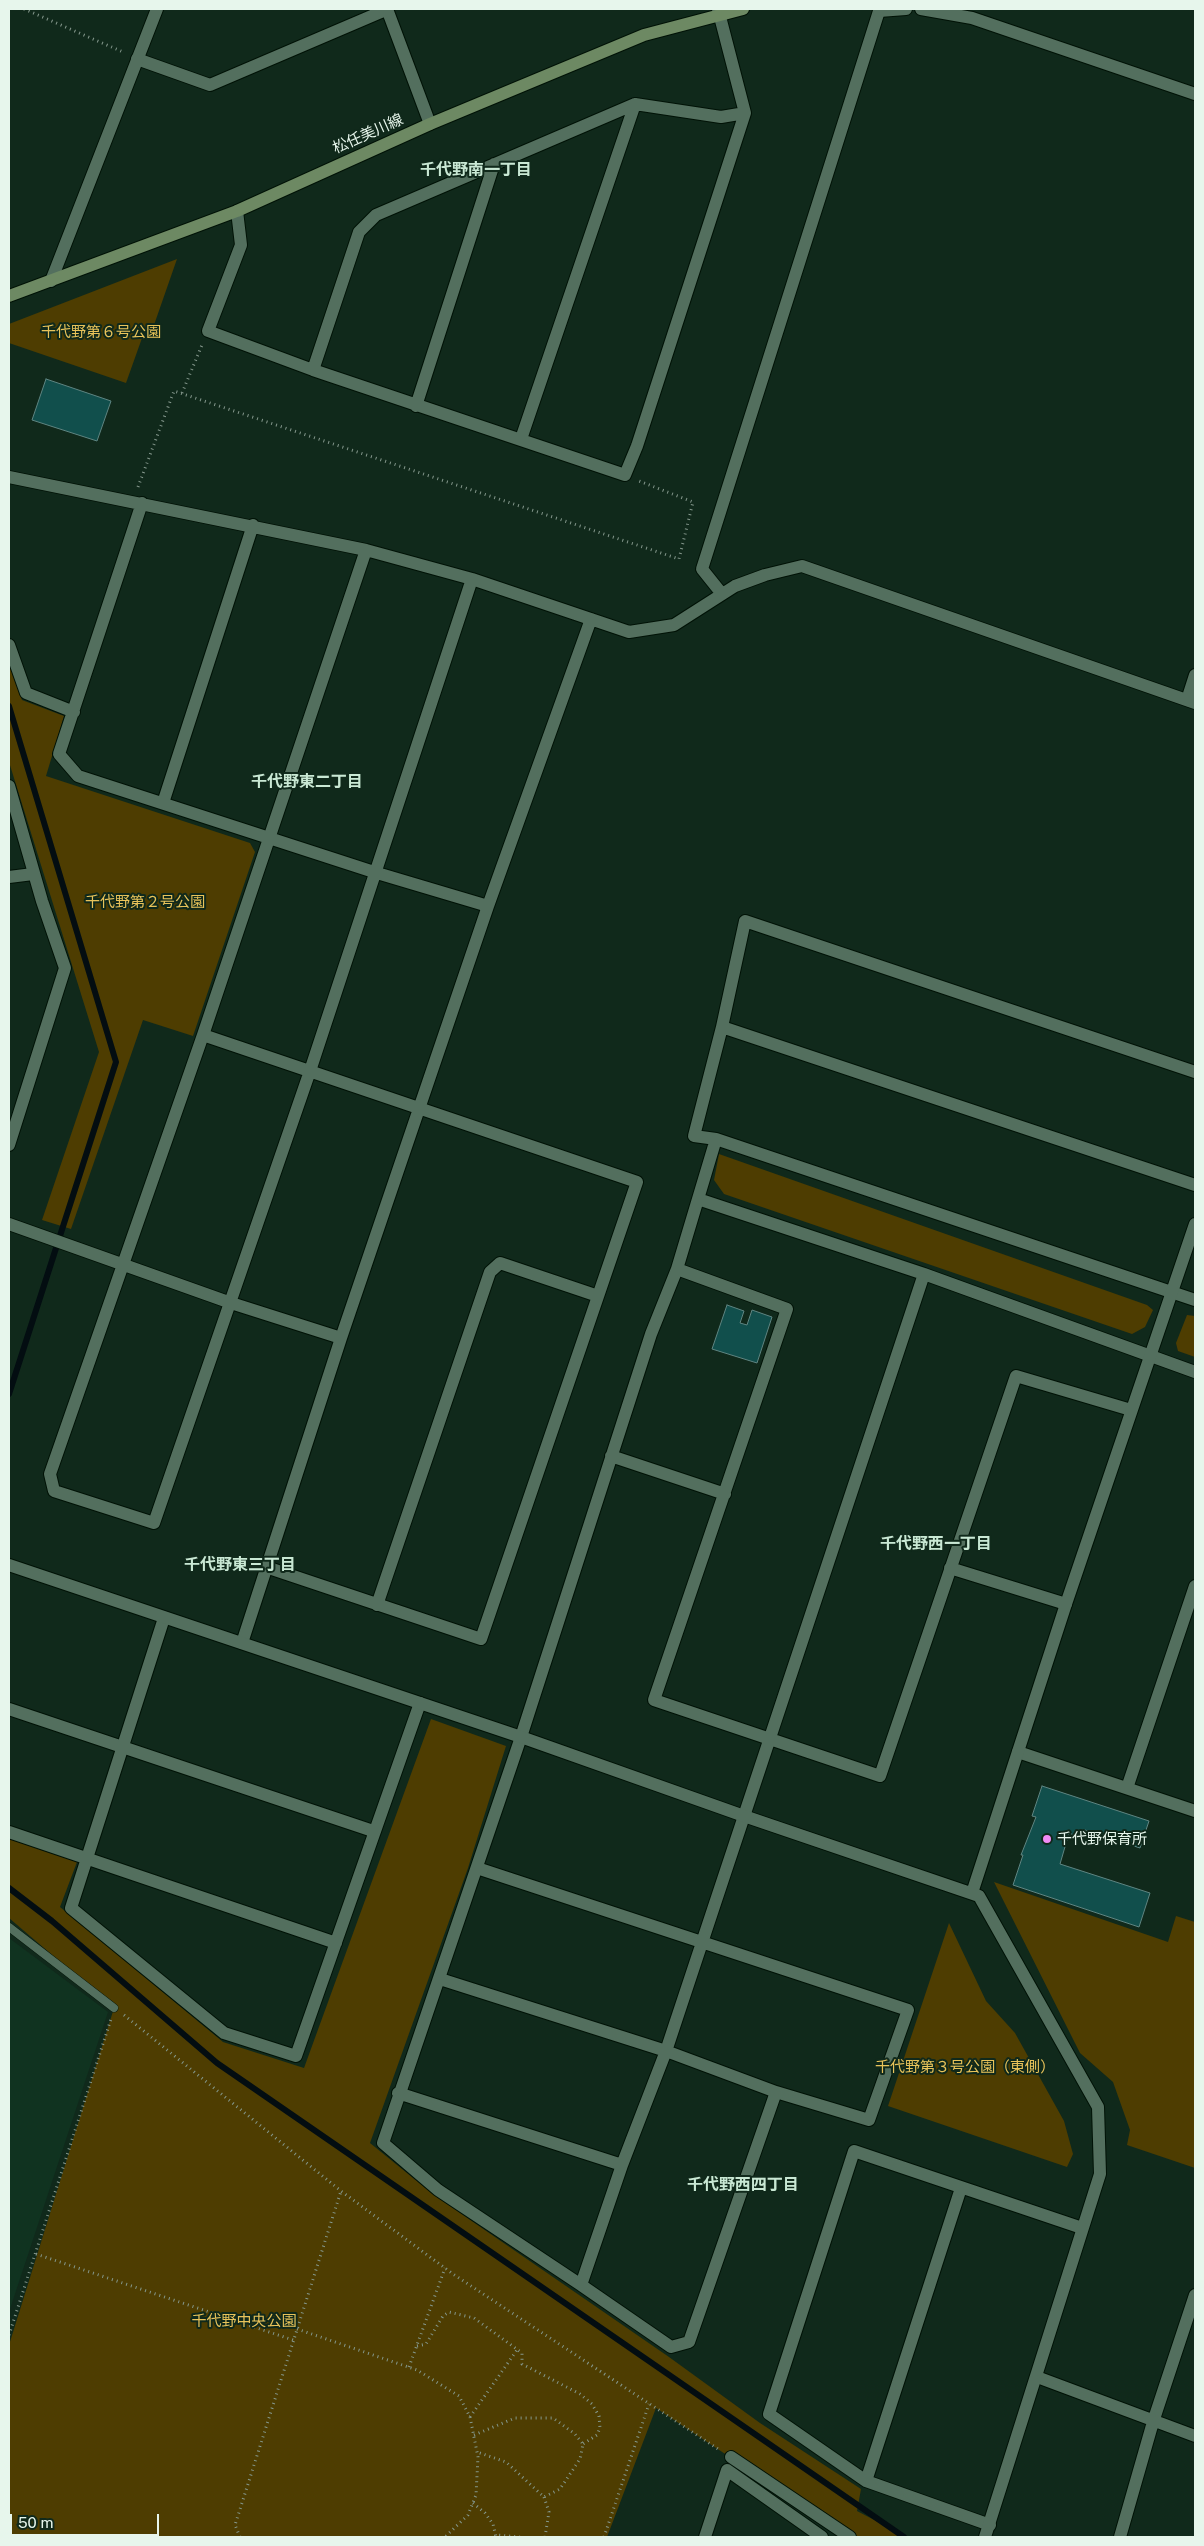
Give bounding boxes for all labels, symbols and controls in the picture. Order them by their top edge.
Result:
street label: 松任美川線 [330,111,406,157]
district label: 千代野南一丁目 [420,160,532,180]
park label: 千代野第６号公園 [41,323,161,341]
district label: 千代野東二丁目 [251,772,363,792]
park label: 千代野第２号公園 [85,893,205,911]
district label: 千代野西一丁目 [880,1534,992,1554]
district label: 千代野東三丁目 [184,1555,296,1575]
place label: 千代野保育所 [1057,1830,1147,1848]
marker: 千代野保育所 [1041,1833,1053,1845]
park label: 千代野第３号公園（東側） [875,2058,1055,2076]
district label: 千代野西四丁目 [687,2175,799,2195]
park label: 千代野中央公園 [192,2312,296,2330]
scale bar [12,2504,161,2536]
text: 50 m [18,2514,53,2531]

